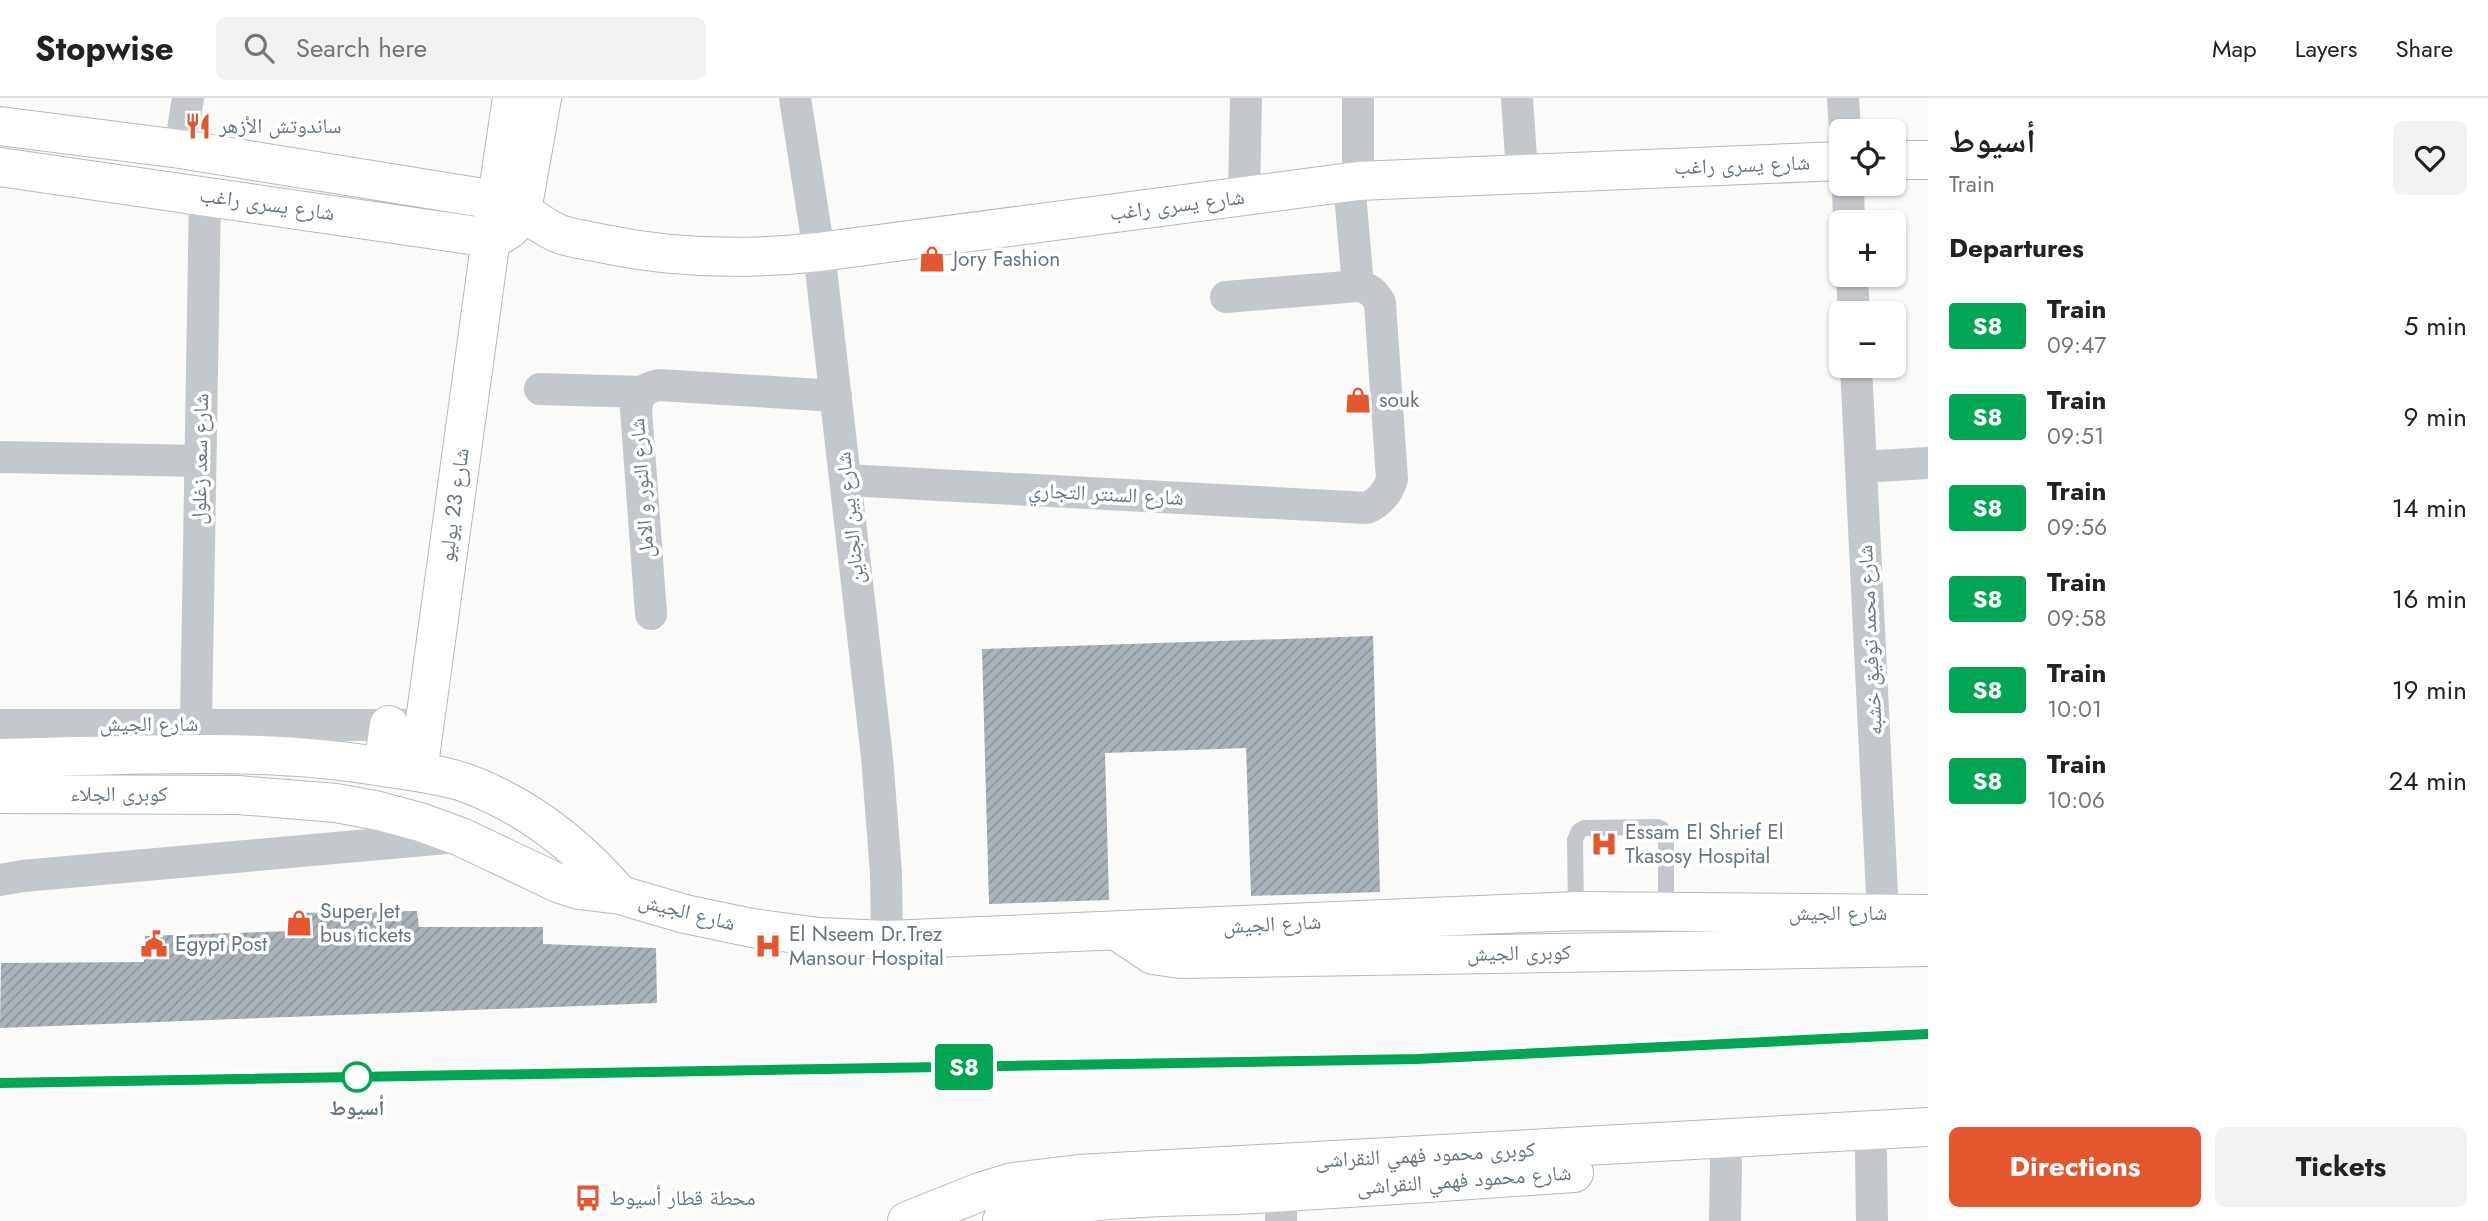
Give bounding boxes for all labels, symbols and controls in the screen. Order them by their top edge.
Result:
search box [216,17,706,80]
text: Stopwise [35,25,174,72]
icon: search [240,29,278,67]
text: Search here [296,29,427,67]
text: Map [2212,31,2257,66]
text: Layers [2295,31,2357,66]
text: Share [2395,31,2453,66]
restaurant icon: ساندوتش الأزهر [183,111,213,141]
place label: ساندوتش الأزهر [218,111,342,141]
text: أسيوط [1949,117,2036,164]
map controls [1829,119,1906,378]
button: locate [1829,119,1906,196]
button: heart [2393,121,2467,195]
street label: شارع يسرى راغب [1674,148,1810,182]
text: Train [1949,167,1995,201]
street label: شارع يسرى راغب [198,180,336,228]
street label: شارع يسرى راغب [1108,182,1246,228]
button: + [1829,210,1906,287]
text: Departures [1949,229,2084,267]
shop icon: Jory Fashion [917,244,947,274]
place label: Jory Fashion [950,244,1060,274]
text: Train [2047,290,2106,328]
button: − [1829,301,1906,378]
text: 5 min [2404,307,2467,345]
text: S8 [1972,308,2003,343]
text: 09:47 [2047,328,2106,362]
text: Train [2047,381,2106,419]
shop icon: souk [1343,385,1373,415]
place label: souk [1379,385,1420,415]
street label: شارع سعد زغلول [184,393,216,525]
text: 9 min [2404,398,2467,436]
text: S8 [1972,399,2003,434]
street label: شارع النور و الامل [622,417,662,559]
text: 09:51 [2047,419,2104,453]
street label: شارع 23 يوليو [431,446,477,564]
street label: شارع بين الجناين [828,451,872,585]
text: Train [2047,472,2106,510]
street label: شارع السنتر التجاري [1028,475,1184,514]
text: 14 min [2392,489,2467,527]
text: S8 [1972,490,2003,525]
text: 09:56 [2047,510,2107,544]
street label: شارع محمد توفيق خشبه [1850,544,1890,736]
text: Train [2047,563,2106,601]
text: 16 min [2392,580,2467,618]
text: S8 [1972,581,2003,616]
text: 09:58 [2047,601,2106,635]
text: Train [2047,654,2106,692]
text: 19 min [2392,671,2467,709]
text: S8 [1972,672,2003,707]
text: 10:01 [2047,692,2102,726]
street label: شارع الجيش [100,709,198,739]
text: Train [2047,745,2106,783]
text: 24 min [2389,762,2467,800]
text: S8 [1972,763,2003,798]
street label: كوبرى الجلاء [70,779,168,809]
text: 10:06 [2047,783,2105,817]
place label: Essam El Shrief El Tkasosy Hospital [1625,817,1784,871]
hospital icon: Essam El Shrief El Tkasosy Hospital [1589,829,1619,859]
street label: شارع الجيش [636,886,738,938]
place label: Super Jet bus tickets [320,896,412,950]
street label: شارع الجيش [1789,898,1887,928]
street label: شارع الجيش [1222,906,1322,942]
shop icon: Super Jet bus tickets [284,908,314,938]
place label: El Nseem Dr.Trez Mansour Hospital [789,919,944,973]
public building icon: Egypt Post [139,929,169,959]
place label: Egypt Post [175,929,267,959]
hospital icon: El Nseem Dr.Trez Mansour Hospital [753,931,783,961]
street label: كوبرى الجيش [1467,937,1572,969]
line badge: S8 [932,1044,996,1090]
text: S8 [949,1049,979,1084]
marker: أسيوط [342,1062,372,1092]
place label: أسيوط [329,1093,385,1123]
button: Directions [1949,1127,2201,1207]
button: Tickets [2215,1127,2467,1207]
street label: كوبرى محمود فهمي النقراشى [1314,1134,1536,1177]
street label: شارع محمود فهمي النقراشى [1356,1158,1572,1204]
bus stop icon: محطة قطار أسيوط [573,1183,603,1213]
place label: محطة قطار أسيوط [609,1183,756,1213]

